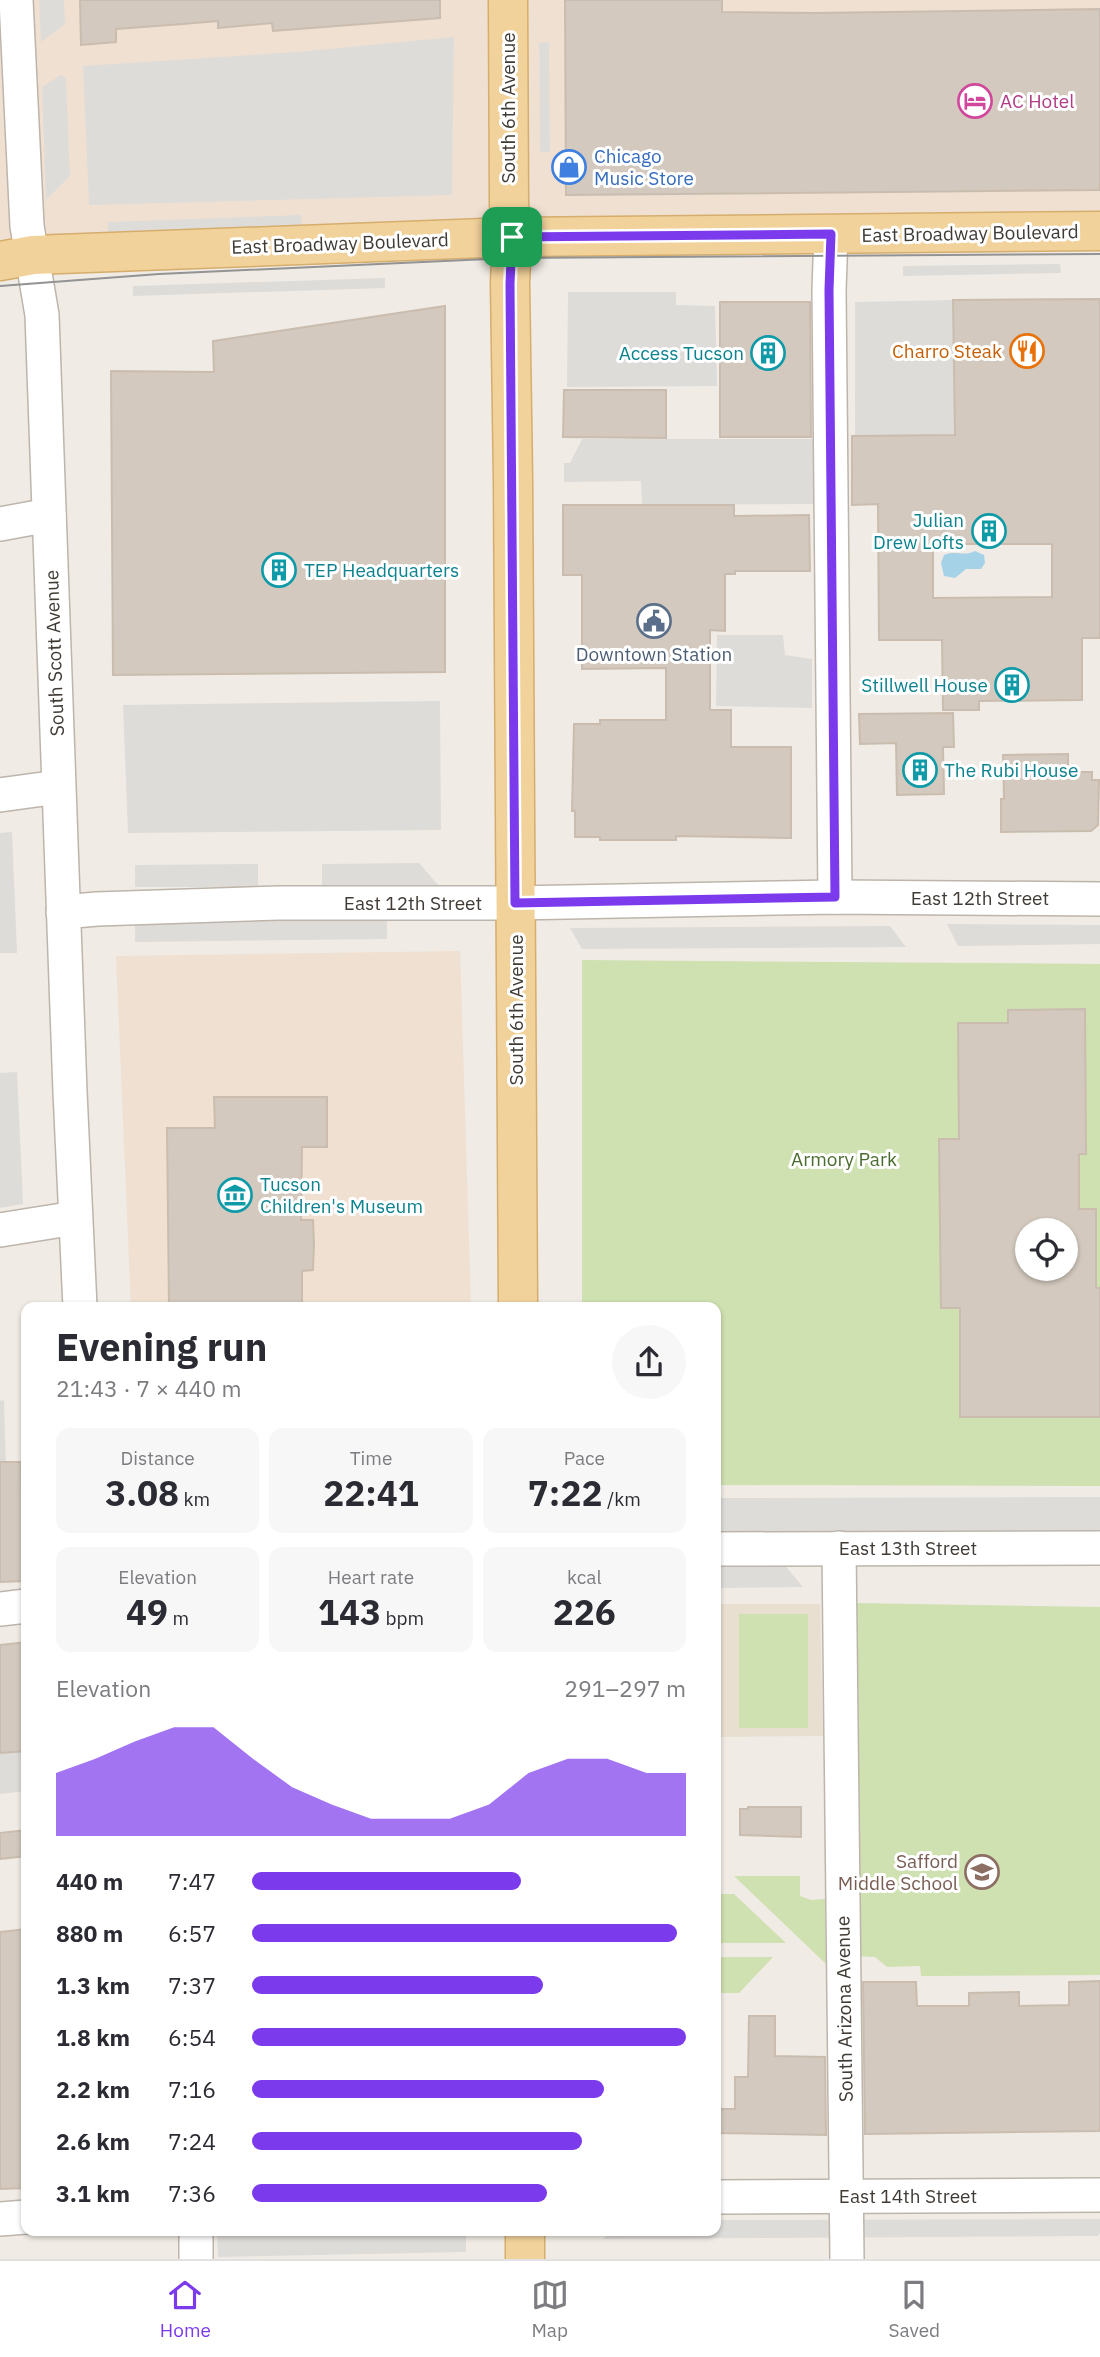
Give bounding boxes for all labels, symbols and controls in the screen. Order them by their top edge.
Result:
street label: South 6th Avenue [496,32,520,184]
hotel icon: AC Hotel [956,82,994,120]
place label: AC Hotel [1000,89,1074,113]
place label: Chicago Music Store [594,144,694,190]
shop icon: Chicago Music Store [550,148,588,186]
pin [482,207,542,267]
icon: arrive [493,218,531,256]
street label: East Broadway Boulevard [861,219,1079,247]
street label: East Broadway Boulevard [231,227,449,259]
restaurant icon: Charro Steak [1008,332,1046,370]
building icon: Access Tucson [749,334,787,372]
place label: Charro Steak [892,339,1002,363]
place label: Access Tucson [619,341,744,365]
place label: Julian Drew Lofts [873,508,964,554]
building icon: Julian Drew Lofts [970,512,1008,550]
building icon: TEP Headquarters [260,551,298,589]
place label: TEP Headquarters [304,558,459,582]
street label: South Scott Avenue [39,569,69,737]
public building icon: Downtown Station [635,602,673,640]
place label: Downtown Station [576,642,732,666]
building icon: Stillwell House [993,666,1031,704]
place label: Stillwell House [861,673,988,697]
building icon: The Rubi House [901,751,939,789]
place label: The Rubi House [944,758,1078,782]
street label: East 12th Street [911,886,1049,910]
street label: East 12th Street [344,891,482,915]
street label: South 6th Avenue [504,934,528,1086]
park label: Armory Park [791,1147,897,1171]
place label: Tucson Children's Museum [260,1172,423,1218]
museum icon: Tucson Children's Museum [216,1176,254,1214]
map controls [1015,1218,1078,1281]
button: locate [1015,1218,1078,1281]
text: Evening run [56,1322,267,1371]
button: share [612,1325,686,1399]
text: 21:43 · 7 × 440 m [56,1373,242,1403]
text: Distance [121,1446,195,1470]
text: Time [350,1446,392,1470]
text: Pace [564,1446,605,1470]
text: 3.08 [105,1470,179,1516]
text: 22:41 [323,1470,419,1516]
text: 7:22 [528,1470,602,1516]
text: km [179,1487,210,1511]
text: /km [602,1487,641,1511]
street label: East 13th Street [839,1536,977,1560]
text: Elevation [118,1565,197,1589]
text: Heart rate [328,1565,414,1589]
text: kcal [567,1565,602,1589]
text: 49 [126,1589,168,1635]
text: 143 [318,1589,381,1635]
text: 226 [553,1589,616,1635]
text: m [168,1606,189,1630]
text: bpm [381,1606,424,1630]
text: Elevation [56,1673,151,1703]
text: 291–297 m [564,1673,686,1703]
place label: Safford Middle School [838,1849,958,1895]
school or university icon: Safford Middle School [963,1853,1001,1891]
text: 440 m [56,1866,123,1896]
text: 7:47 [168,1866,216,1896]
street label: South Arizona Avenue [830,1916,858,2102]
text: 880 m [56,1918,123,1948]
text: 6:57 [168,1918,216,1948]
text: 1.3 km [56,1970,130,2000]
text: 7:37 [168,1970,216,2000]
text: 1.8 km [56,2022,130,2052]
text: 6:54 [168,2022,216,2052]
text: 2.2 km [56,2074,130,2104]
text: 7:16 [168,2074,216,2104]
text: 2.6 km [56,2126,130,2156]
text: 7:24 [168,2126,216,2156]
text: 3.1 km [56,2178,130,2208]
text: 7:36 [168,2178,216,2208]
street label: East 14th Street [839,2184,977,2208]
tab: Home [160,2276,211,2342]
tab: Map [531,2276,569,2342]
tab: Saved [888,2276,940,2342]

